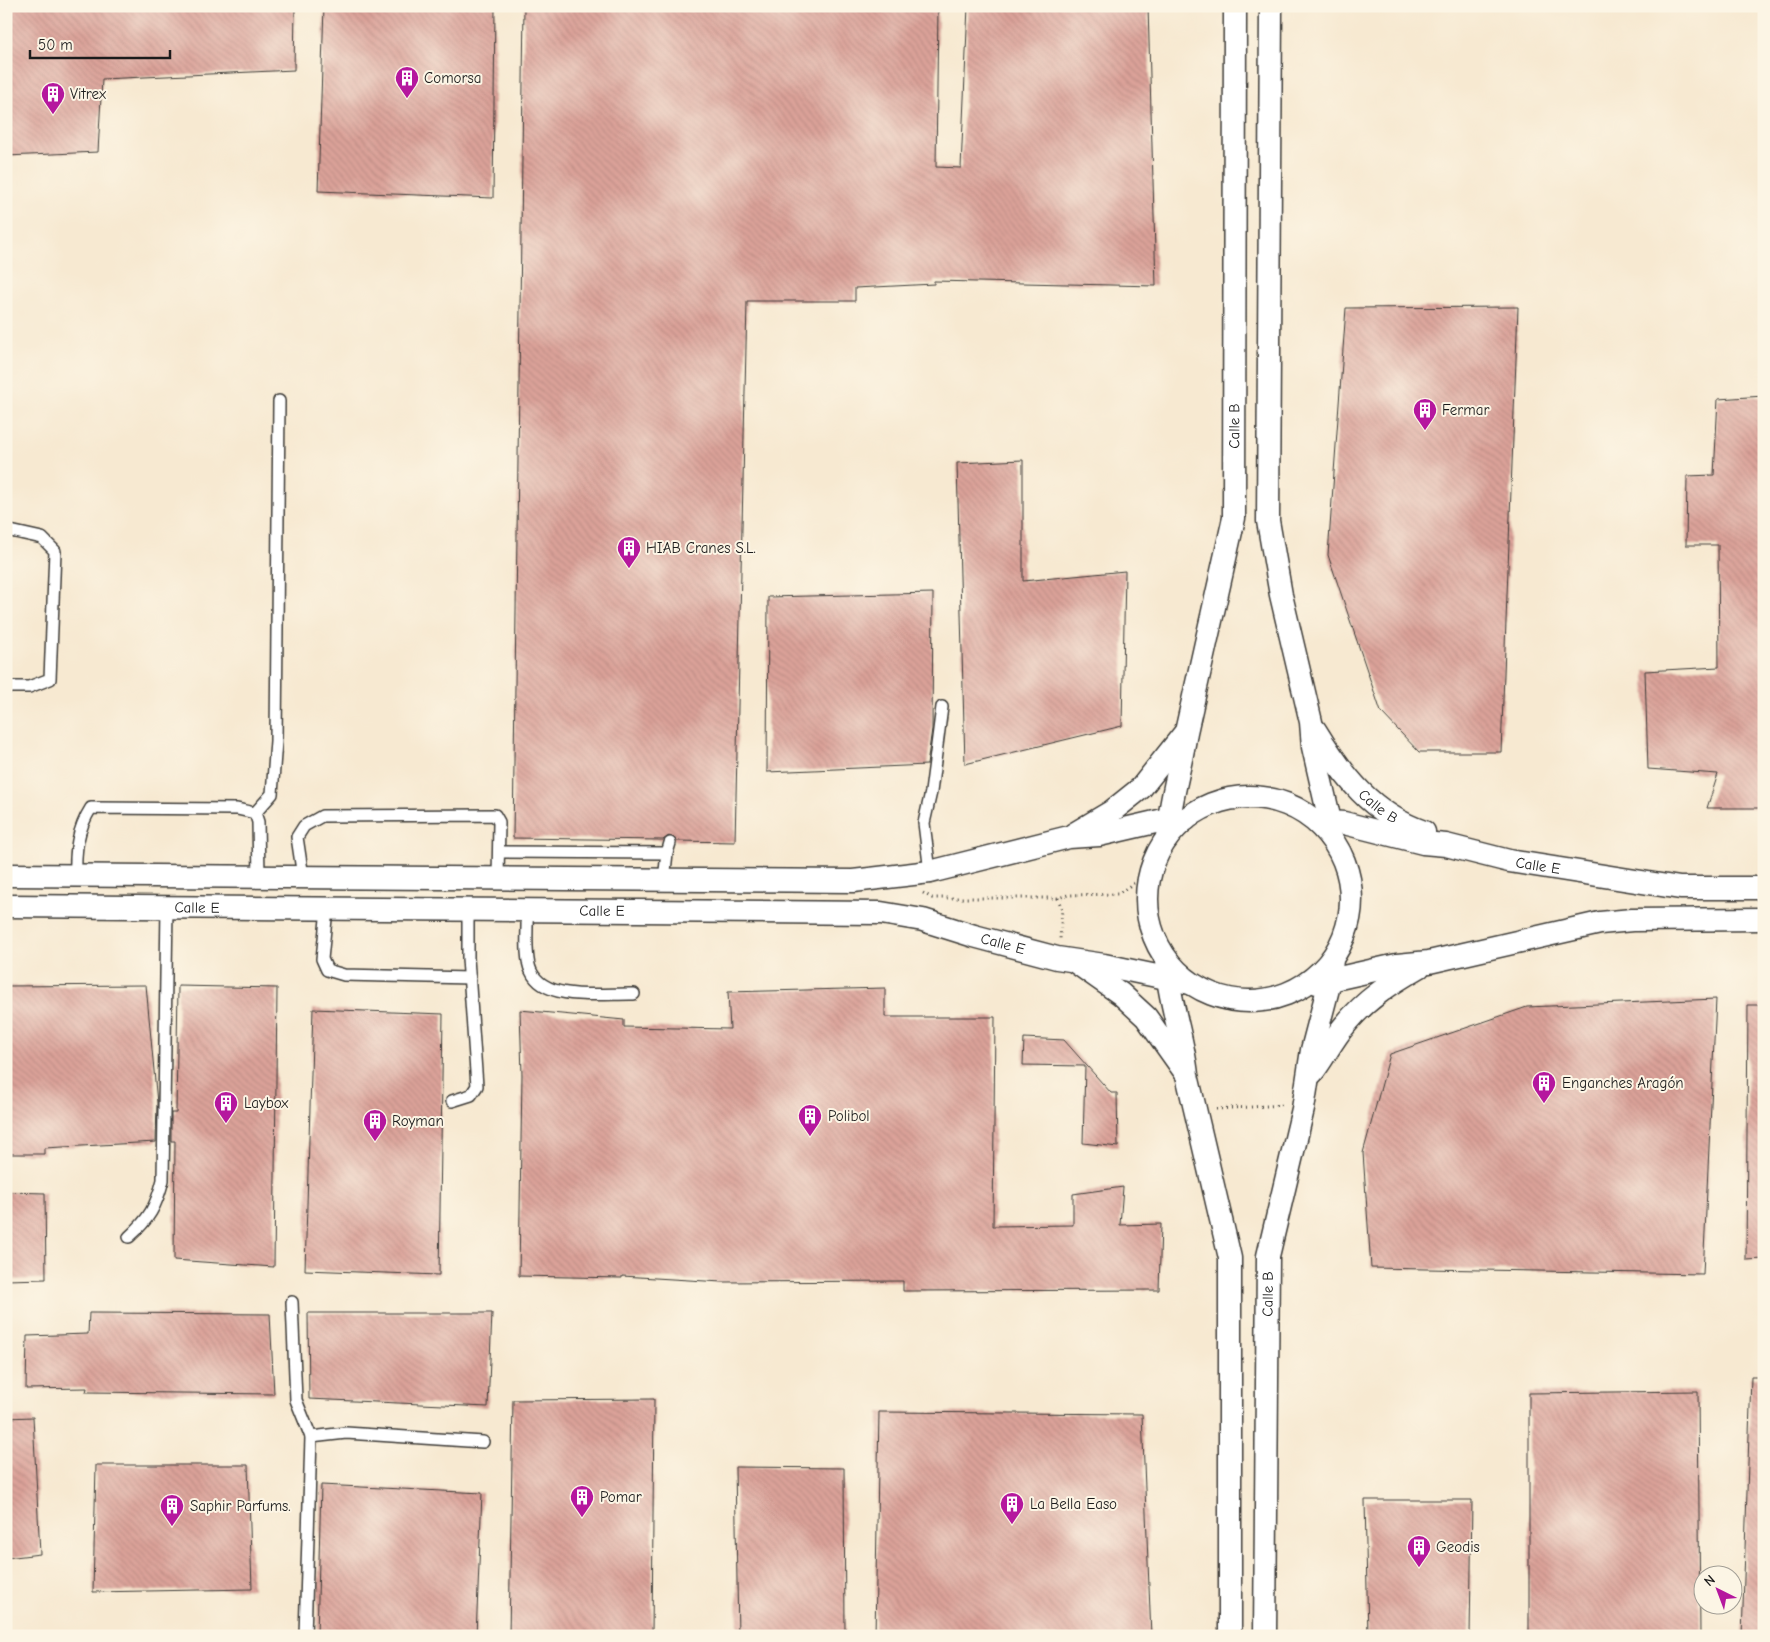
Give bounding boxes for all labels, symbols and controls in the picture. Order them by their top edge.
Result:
scale bar [30,28,170,60]
text: 50 m [38,36,73,54]
building icon: Comorsa [394,65,420,99]
place label: Comorsa [424,69,481,87]
building icon: Vitrex [40,81,66,115]
place label: Vitrex [70,85,107,103]
building icon: Fermar [1412,397,1438,431]
place label: Fermar [1442,401,1489,419]
street label: Calle B [1225,403,1243,449]
building icon: HIAB Cranes S.L. [616,535,642,569]
place label: HIAB Cranes S.L. [646,539,756,557]
street label: Calle B [1355,786,1401,827]
street label: Calle E [1514,853,1562,878]
street label: Calle E [174,898,220,917]
street label: Calle E [579,902,625,920]
street label: Calle E [979,929,1027,958]
building icon: Enganches Aragón [1531,1070,1557,1104]
place label: Enganches Aragón [1562,1074,1684,1092]
building icon: Laybox [213,1090,239,1124]
place label: Laybox [244,1094,289,1112]
building icon: Polibol [797,1103,823,1137]
place label: Polibol [828,1107,870,1125]
building icon: Royman [362,1108,388,1142]
place label: Royman [392,1112,444,1130]
street label: Calle B [1259,1271,1277,1317]
building icon: Pomar [569,1484,595,1518]
place label: Pomar [600,1488,642,1506]
building icon: La Bella Easo [999,1491,1025,1525]
building icon: Saphir Parfums. [159,1493,185,1527]
place label: La Bella Easo [1030,1495,1117,1513]
place label: Saphir Parfums. [190,1497,291,1515]
building icon: Geodis [1406,1534,1432,1568]
place label: Geodis [1436,1538,1480,1556]
north arrow [1692,1564,1742,1614]
text: N [1701,1571,1719,1590]

